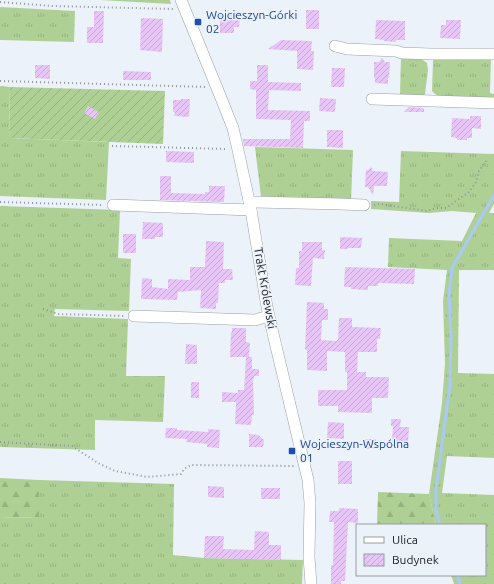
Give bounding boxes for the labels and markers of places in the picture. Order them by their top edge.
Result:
place label: Wojcieszyn-Górki 02 [206,8,297,35]
marker: Wojcieszyn-Górki 02 [193,17,203,27]
place label: Wojcieszyn-Wspólna 01 [300,437,409,464]
marker: Wojcieszyn-Wspólna 01 [287,446,297,456]

